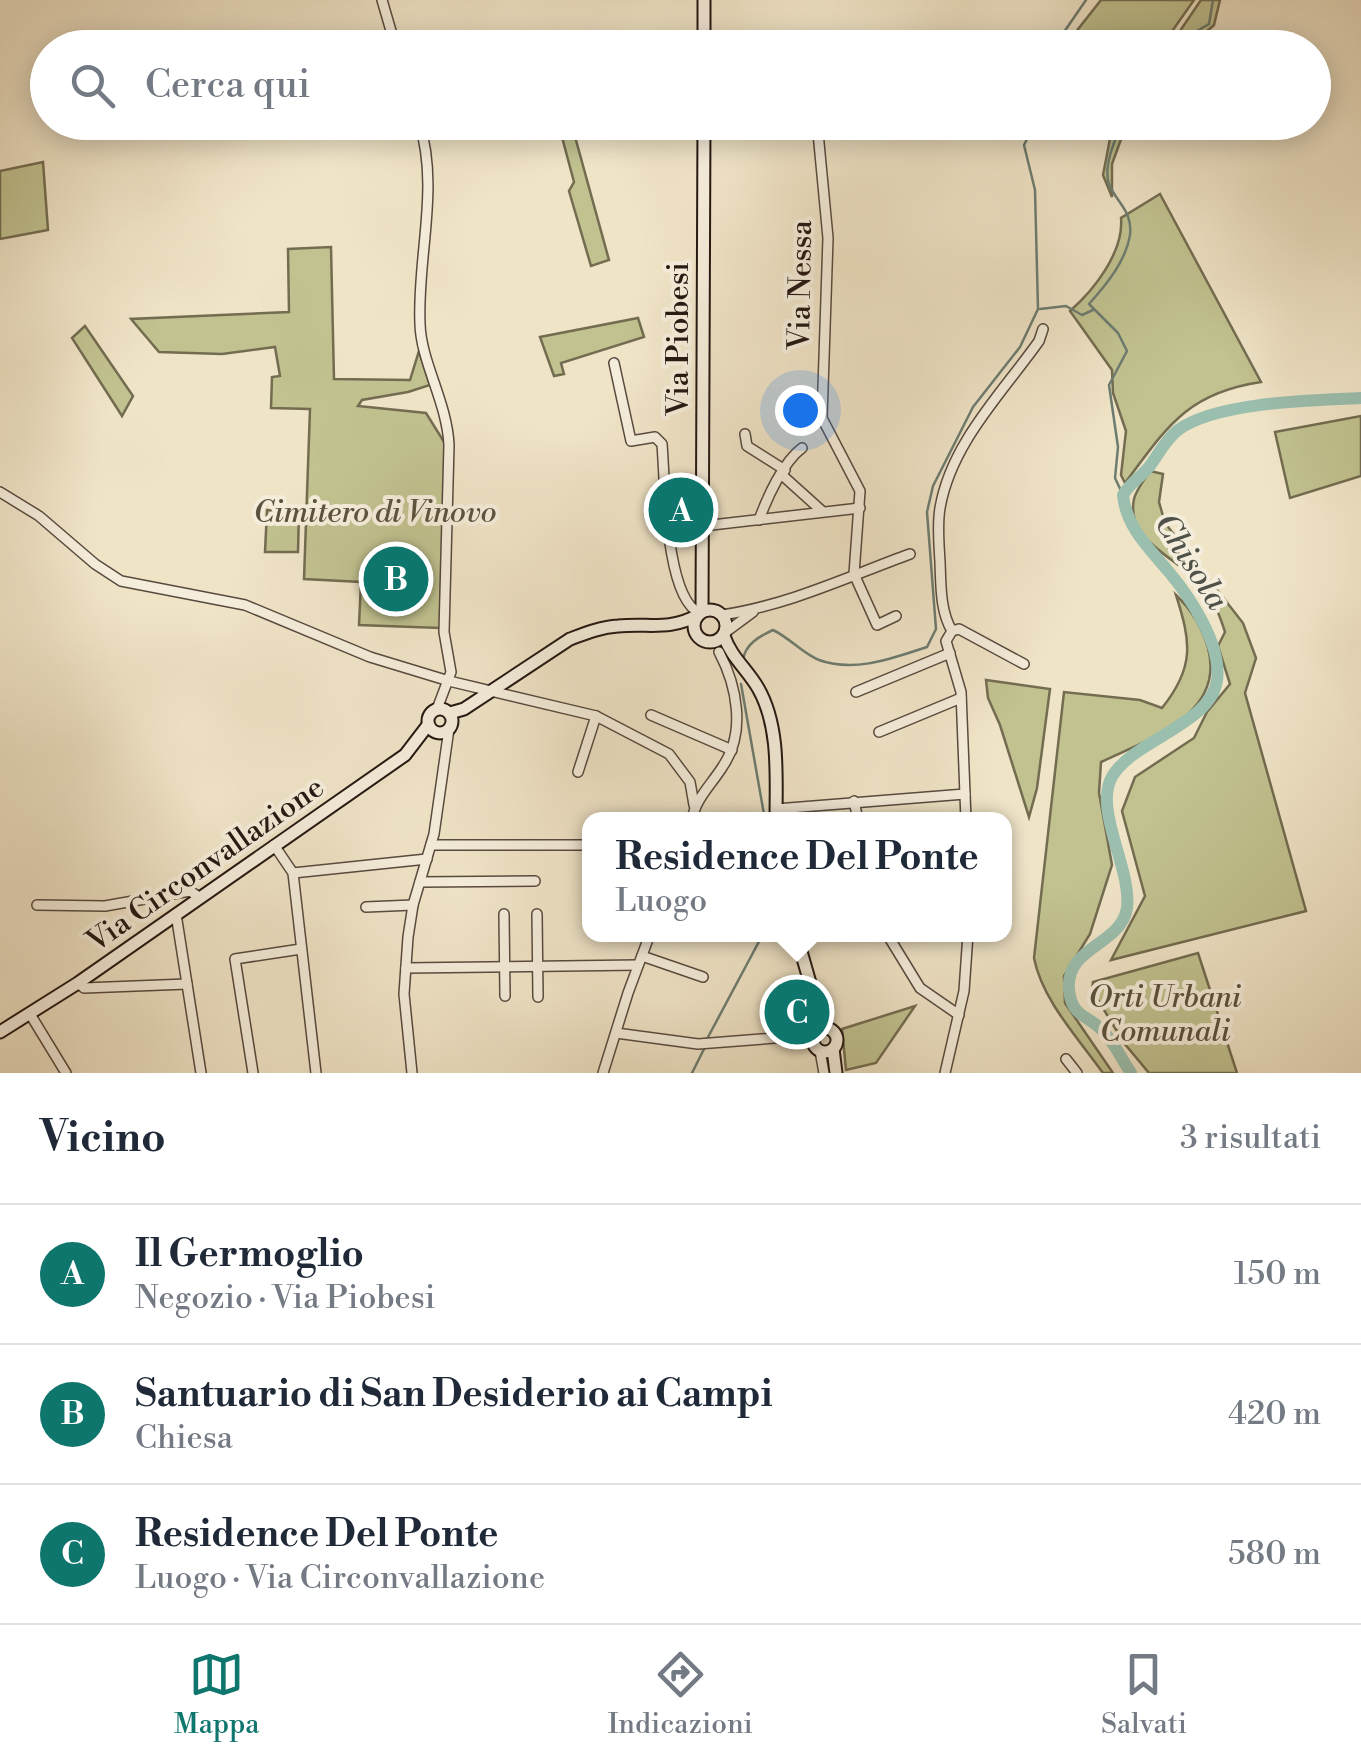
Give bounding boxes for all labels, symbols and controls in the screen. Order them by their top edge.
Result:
search box [30,30,1331,140]
icon: search [65,58,120,113]
text: Cerca qui [145,62,310,109]
street label: Via Nessa [781,219,821,351]
street label: Via Piobesi [660,262,698,417]
your location [775,385,826,436]
pin: A [648,472,714,548]
park label: Cimitero di Vinovo [254,494,496,532]
water label: Chisola [1145,506,1237,617]
pin: B [364,542,428,616]
street label: Via Circonvallazione [79,769,332,962]
popup [582,812,1012,942]
text: Residence Del Ponte [615,834,979,881]
text: Luogo [615,881,707,921]
pin: C [764,974,830,1050]
park label: Orti Urbani Comunali [1089,979,1242,1051]
text: Vicino [40,1112,166,1165]
text: 3 risultati [1180,1118,1321,1158]
text: Il Germoglio [135,1231,364,1278]
text: A [61,1254,84,1294]
text: 150 m [1234,1254,1321,1294]
text: Negozio · Via Piobesi [135,1278,435,1318]
text: Santuario di San Desiderio ai Campi [135,1371,773,1418]
text: B [60,1394,85,1434]
text: 420 m [1228,1394,1321,1434]
text: Chiesa [135,1418,233,1458]
text: Residence Del Ponte [135,1511,499,1558]
text: C [61,1534,84,1574]
text: 580 m [1228,1534,1321,1574]
text: Luogo · Via Circonvallazione [135,1558,545,1598]
tab: Mappa [174,1647,260,1742]
tab: Indicazioni [608,1647,753,1742]
tab: Salvati [1101,1647,1187,1742]

